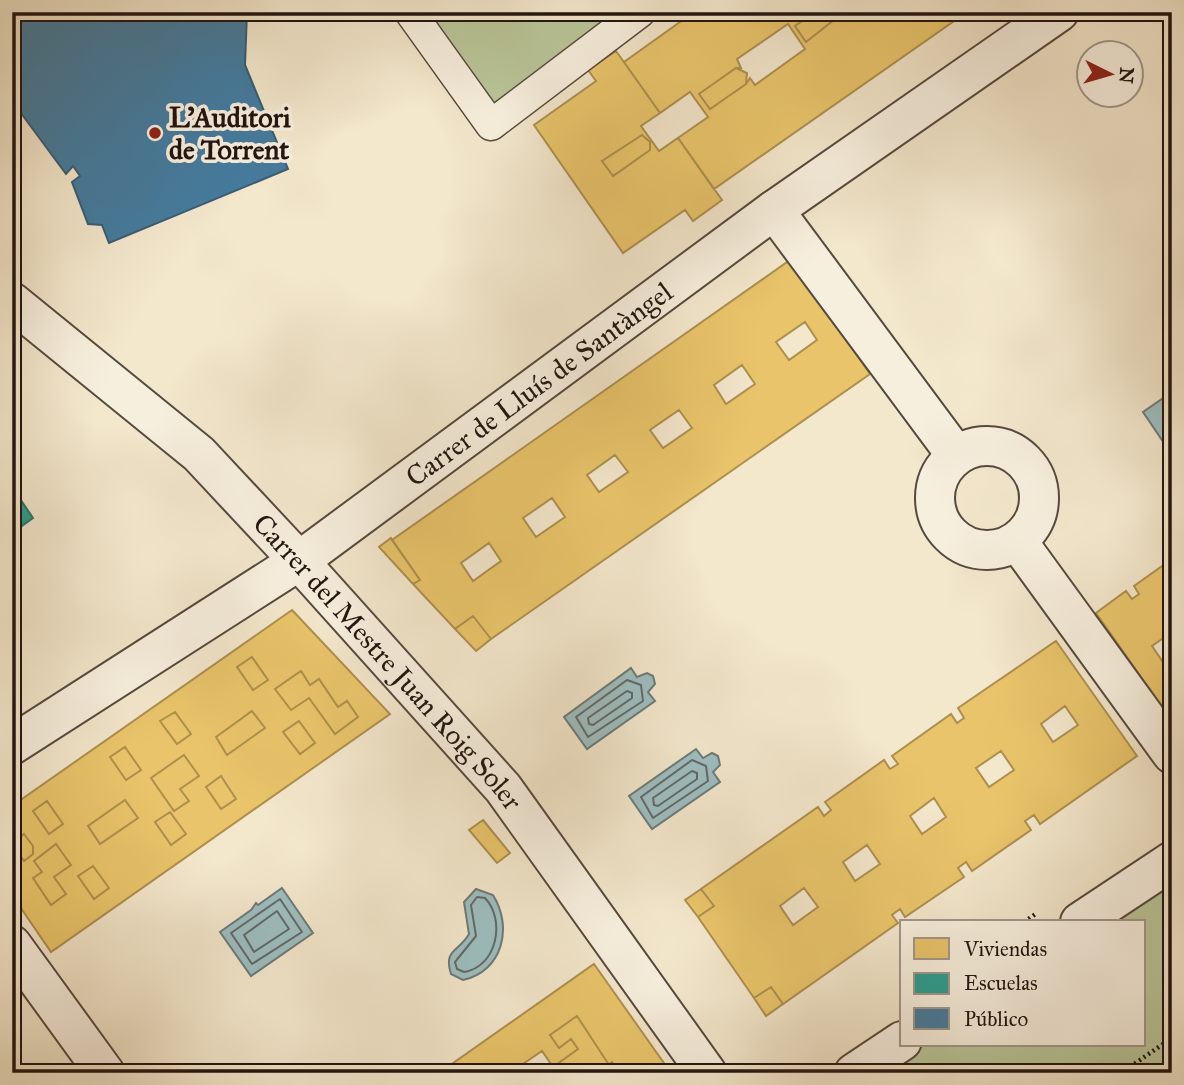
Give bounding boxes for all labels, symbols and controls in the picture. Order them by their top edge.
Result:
north arrow [1076,38,1146,108]
text: N [1114,66,1139,84]
place label: L'Auditori de Torrent [169,100,291,167]
marker: L'Auditori de Torrent [147,125,163,141]
street label: Carrer de Lluís de Santàngel [399,274,680,494]
street label: Carrer del Mestre Juan Roig Soler [246,506,530,817]
legend [900,920,1146,1046]
text: Viviendas [963,936,1047,962]
text: Escuelas [964,970,1038,996]
text: Público [964,1006,1029,1032]

